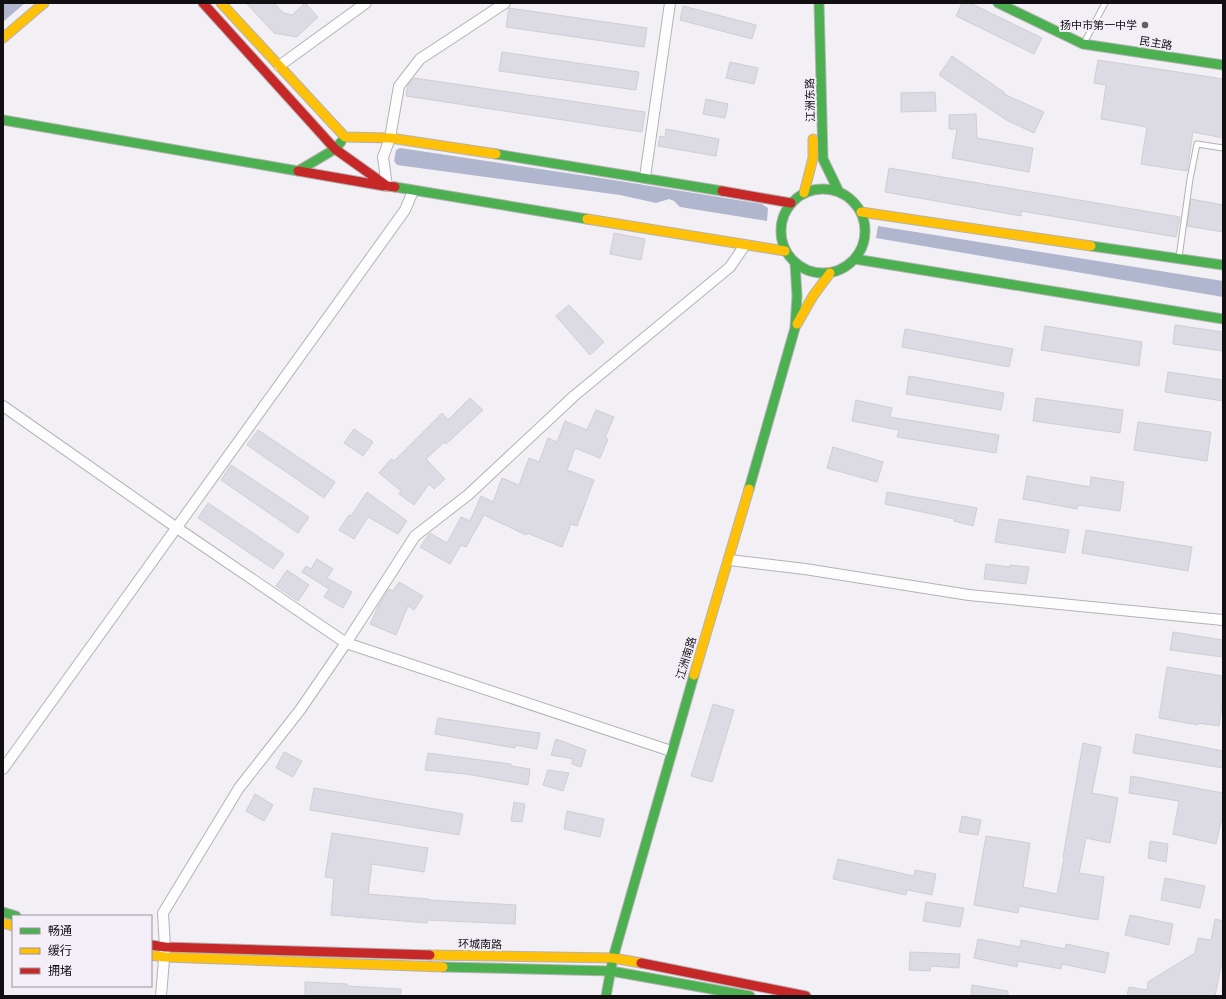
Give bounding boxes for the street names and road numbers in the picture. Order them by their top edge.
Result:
street label: 民主路 [1139,34,1173,52]
street label: 江洲东路 [804,78,817,122]
street label: 江洲南路 [674,635,699,681]
street label: 环城南路 [458,938,502,951]

